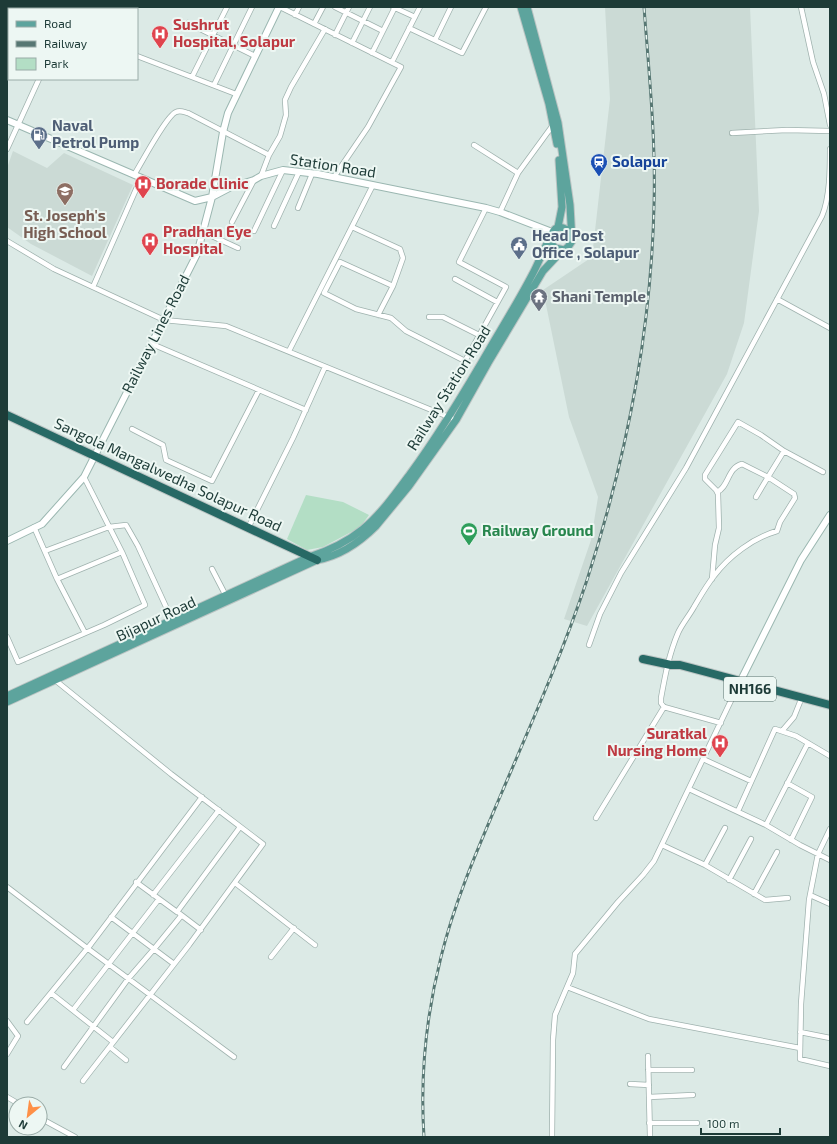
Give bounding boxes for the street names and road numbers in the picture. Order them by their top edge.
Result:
street label: Station Road [289,149,377,181]
street label: Railway Lines Road [117,271,193,396]
street label: Railway Station Road [402,322,494,453]
street label: Sangola Mangalwedha Solapur Road [52,413,285,535]
street label: Bijapur Road [113,592,199,645]
road number: NH166 [724,677,776,701]

